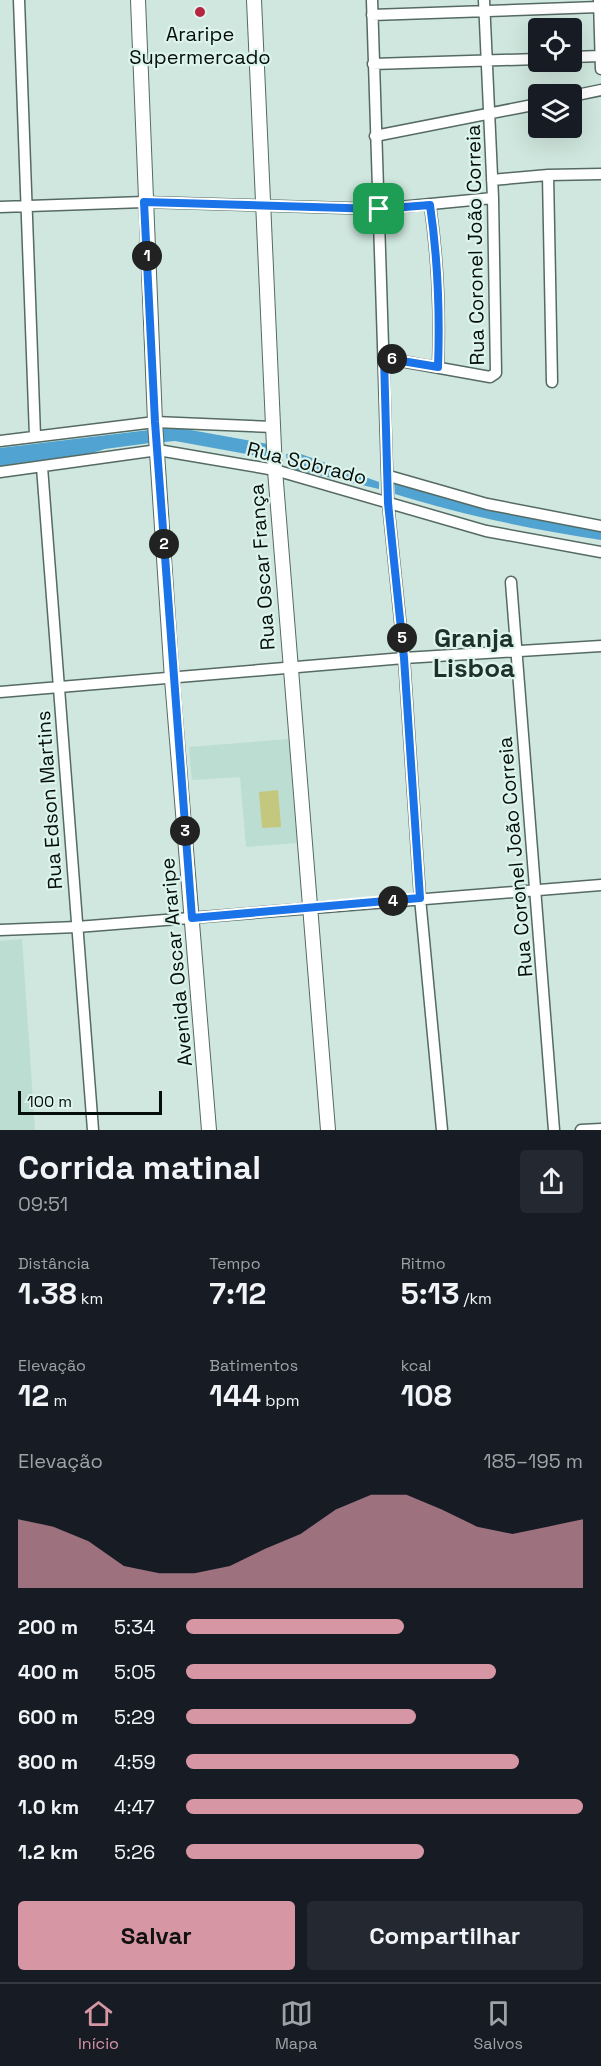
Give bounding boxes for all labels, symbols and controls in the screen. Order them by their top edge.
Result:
marker: Araripe Supermercado [193,5,207,19]
map controls [528,18,582,138]
button: locate [528,18,582,72]
place label: Araripe Supermercado [129,21,271,70]
button: layers [528,84,582,138]
street label: Rua Coronel João Correia [460,124,490,366]
pin [353,183,404,234]
icon: arrive [362,192,395,225]
pin: 1 [132,241,162,271]
text: 1 [143,245,151,266]
pin: 6 [377,344,407,374]
text: 6 [387,348,397,369]
street label: Rua Sobrado [244,436,370,490]
street label: Rua Oscar França [243,483,281,651]
pin: 2 [149,529,179,559]
text: 2 [159,533,169,554]
district label: Granja Lisboa [433,621,515,685]
pin: 5 [387,623,417,653]
text: 5 [397,627,407,648]
street label: Rua Edson Martins [30,710,68,890]
street label: Rua Coronel João Correia [492,736,538,978]
pin: 3 [170,816,200,846]
text: 3 [180,820,190,841]
street label: Avenida Oscar Araripe [154,857,198,1067]
pin: 4 [378,886,408,916]
text: 4 [388,890,398,911]
scale bar [18,1088,162,1116]
text: 100 m [27,1091,72,1112]
text: Corrida matinal [18,1147,261,1189]
button: share [520,1150,583,1213]
text: 09:51 [18,1191,68,1217]
text: Distância [18,1253,90,1274]
text: Tempo [209,1253,261,1274]
text: Ritmo [401,1253,446,1274]
text: 1.38 [18,1274,77,1313]
text: 7:12 [209,1274,266,1313]
text: 5:13 [401,1274,459,1313]
text: km [77,1288,103,1309]
text: /km [459,1288,492,1309]
text: Elevação [18,1355,86,1376]
text: Batimentos [209,1355,298,1376]
text: kcal [401,1355,432,1376]
text: 12 [18,1376,49,1415]
text: 144 [209,1376,261,1415]
text: 108 [401,1376,452,1415]
text: m [49,1390,67,1411]
text: bpm [261,1390,300,1411]
text: Elevação [18,1448,103,1474]
text: 185–195 m [483,1448,583,1474]
text: 200 m [18,1614,78,1640]
text: 5:34 [114,1614,156,1640]
text: 400 m [18,1659,79,1685]
text: 5:05 [114,1659,156,1685]
text: 600 m [18,1704,78,1730]
text: 5:29 [114,1704,155,1730]
text: 800 m [18,1749,78,1775]
text: 4:59 [114,1749,156,1775]
text: 1.0 km [18,1794,79,1820]
text: 4:47 [114,1794,155,1820]
text: 1.2 km [18,1839,78,1865]
text: 5:26 [114,1839,155,1865]
button: Salvar [18,1901,295,1970]
button: Compartilhar [307,1901,583,1970]
tab: Início [78,1997,119,2054]
tab: Mapa [275,1997,317,2054]
tab: Salvos [473,1997,523,2054]

